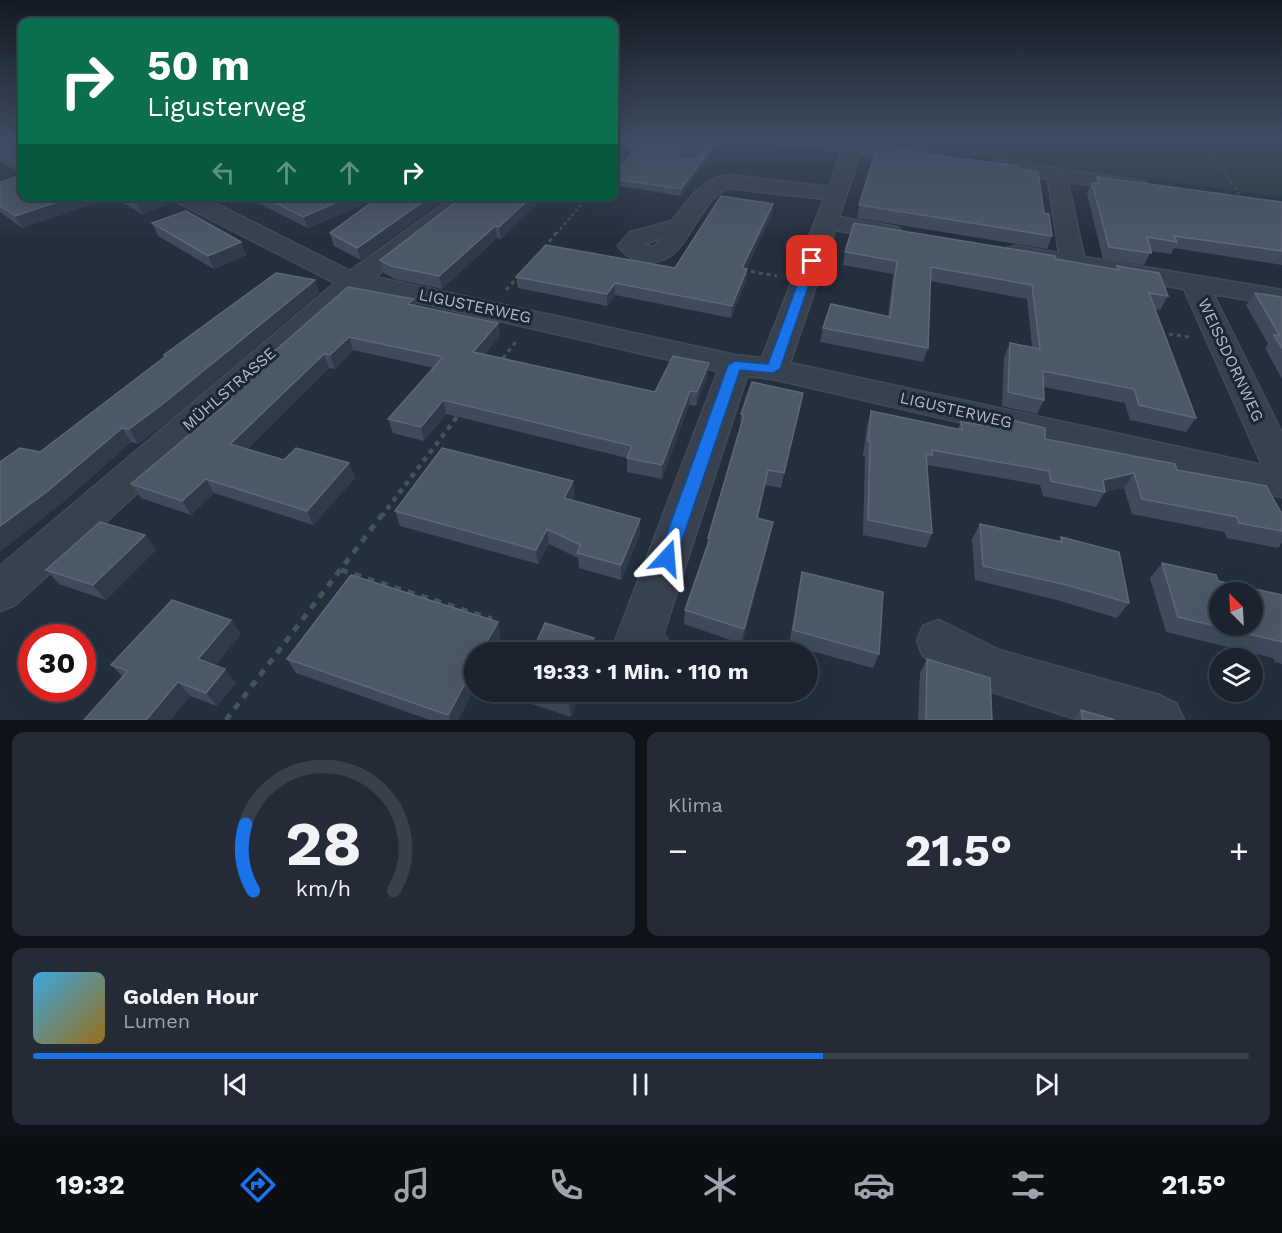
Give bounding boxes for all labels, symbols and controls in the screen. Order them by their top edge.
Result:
text: 50 m [147,41,250,90]
icon: right [48,42,126,120]
text: Ligusterweg [147,91,306,123]
icon: left [207,156,240,189]
icon: ahead [270,156,303,189]
icon: ahead [333,156,366,189]
icon: right [396,156,429,189]
pin [786,235,837,286]
icon: arrive [795,244,828,277]
street label: LIGUSTERWEG [417,285,533,327]
street label: WEISSDORNWEG [1194,295,1268,425]
street label: MÜHLSTRASSE [178,343,280,435]
street label: LIGUSTERWEG [898,388,1014,432]
position arrow [635,526,699,590]
north arrow [1209,582,1263,636]
map controls [1209,582,1263,702]
speed limit sign: 30 [18,624,96,702]
button: layers [1209,648,1263,702]
text: 19:33 · 1 Min. · 110 m [534,659,749,684]
text: Klima [668,793,723,817]
text: 28 [285,807,362,880]
text: 21.5° [905,824,1012,877]
text: − [668,831,688,870]
text: + [1229,831,1249,870]
text: km/h [296,876,351,901]
text: Golden Hour [123,984,258,1009]
text: Lumen [123,1009,190,1033]
icon: previous [219,1068,252,1101]
icon: pause [624,1068,657,1101]
icon: next [1030,1068,1063,1101]
icon: directions [237,1164,279,1206]
icon: music [391,1164,433,1206]
icon: phone [545,1164,587,1206]
icon: climate [699,1164,741,1206]
icon: car [853,1164,895,1206]
icon: filters [1007,1164,1049,1206]
text: 19:32 [56,1169,125,1201]
text: 21.5° [1161,1169,1226,1201]

